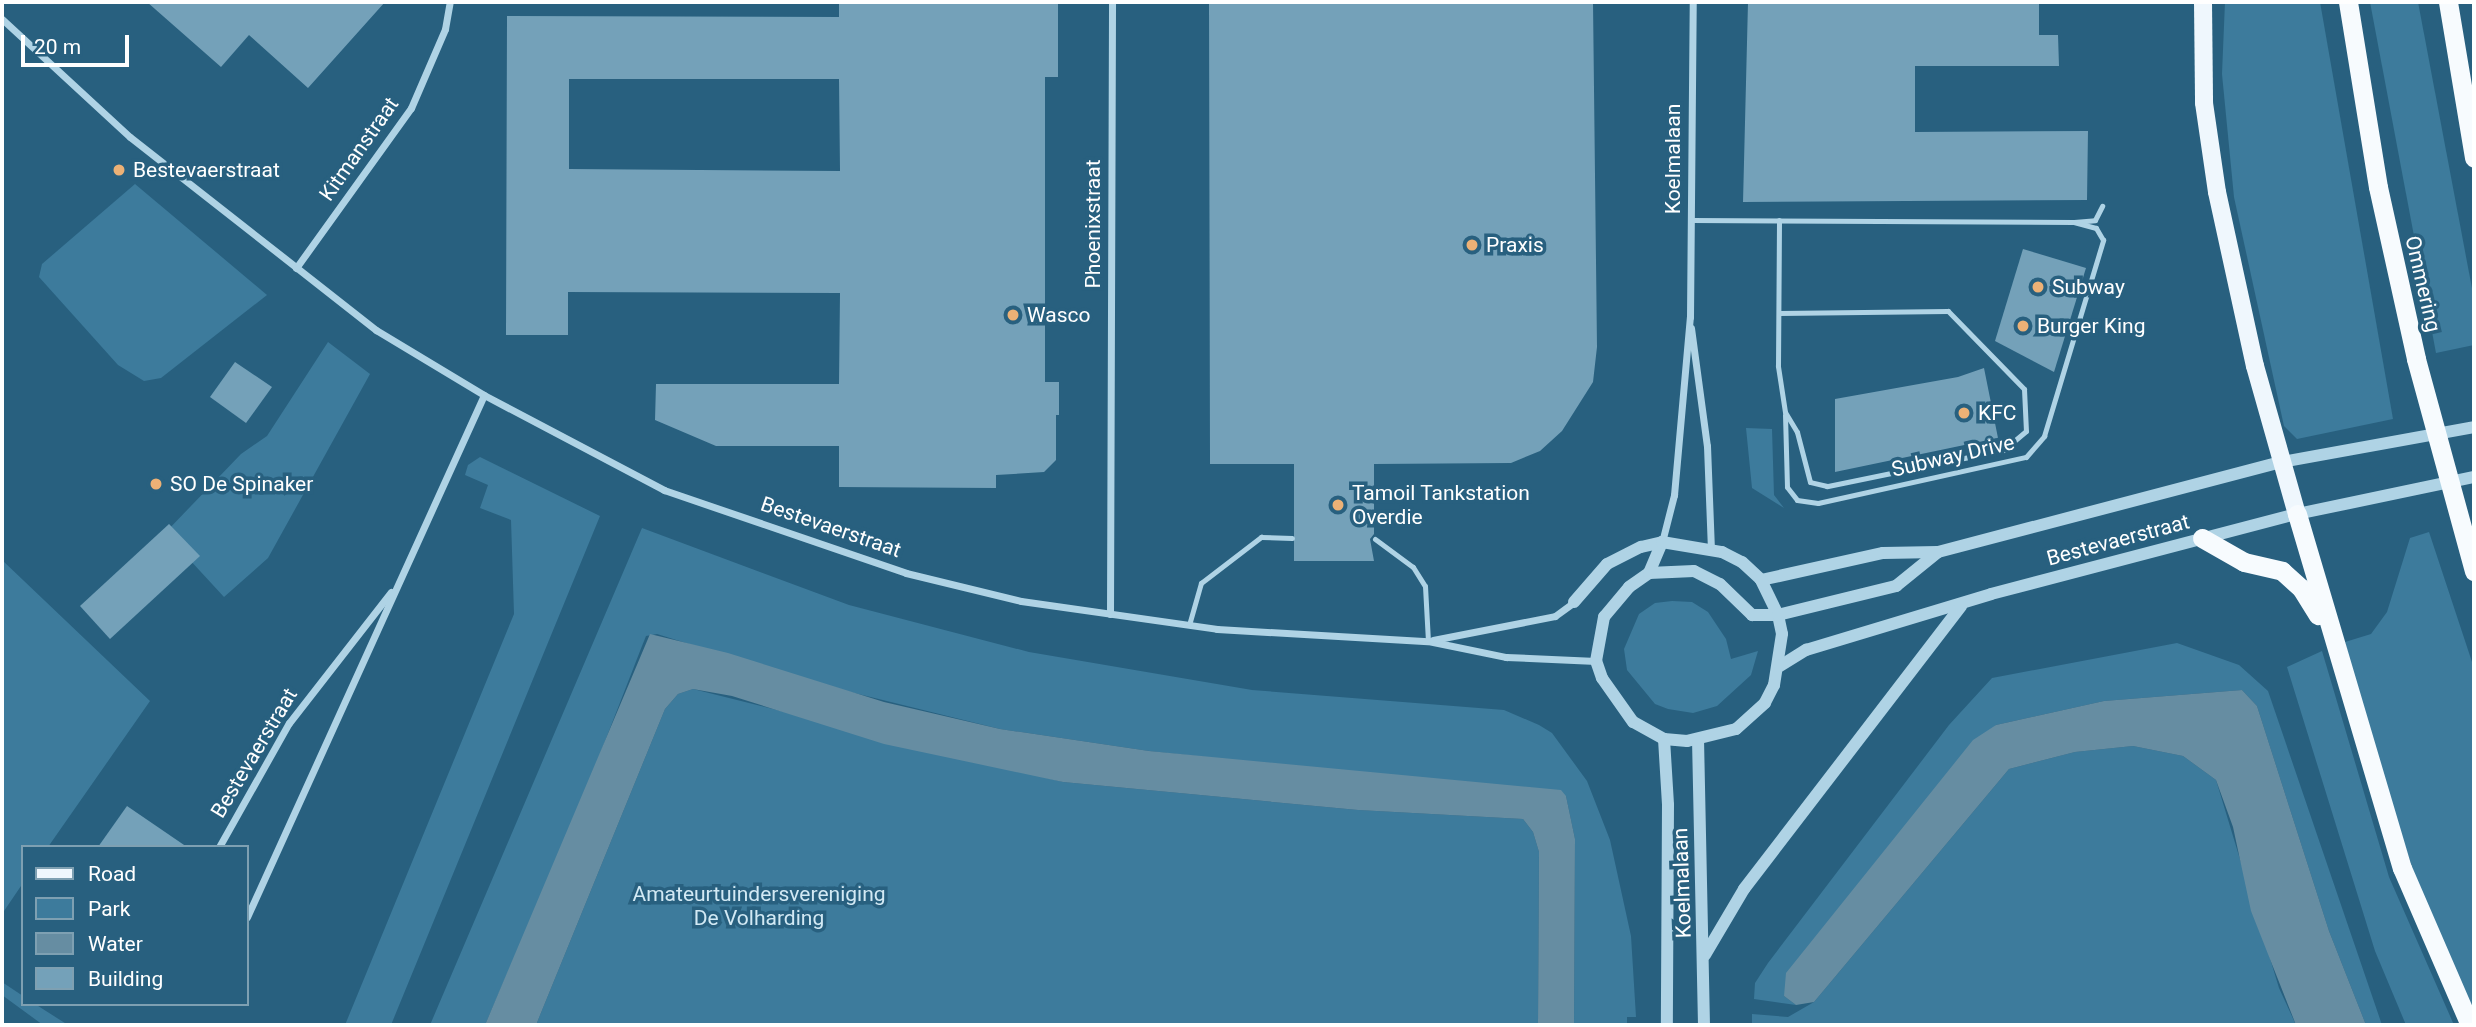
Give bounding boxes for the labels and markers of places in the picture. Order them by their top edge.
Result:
place label: Bestevaerstraat [133,157,280,183]
marker: Bestevaerstraat [111,162,127,178]
place label: Praxis [1486,232,1544,258]
marker: Praxis [1464,237,1480,253]
place label: Subway [2052,274,2125,300]
marker: Subway [2030,279,2046,295]
place label: Wasco [1027,302,1091,328]
marker: Wasco [1005,307,1021,323]
place label: Burger King [2037,313,2146,339]
marker: Burger King [2015,318,2031,334]
place label: KFC [1978,400,2016,426]
marker: KFC [1956,405,1972,421]
place label: SO De Spinaker [170,471,313,497]
marker: SO De Spinaker [148,476,164,492]
place label: Tamoil Tankstation Overdie [1352,480,1530,530]
marker: Tamoil Tankstation Overdie [1330,497,1346,513]

